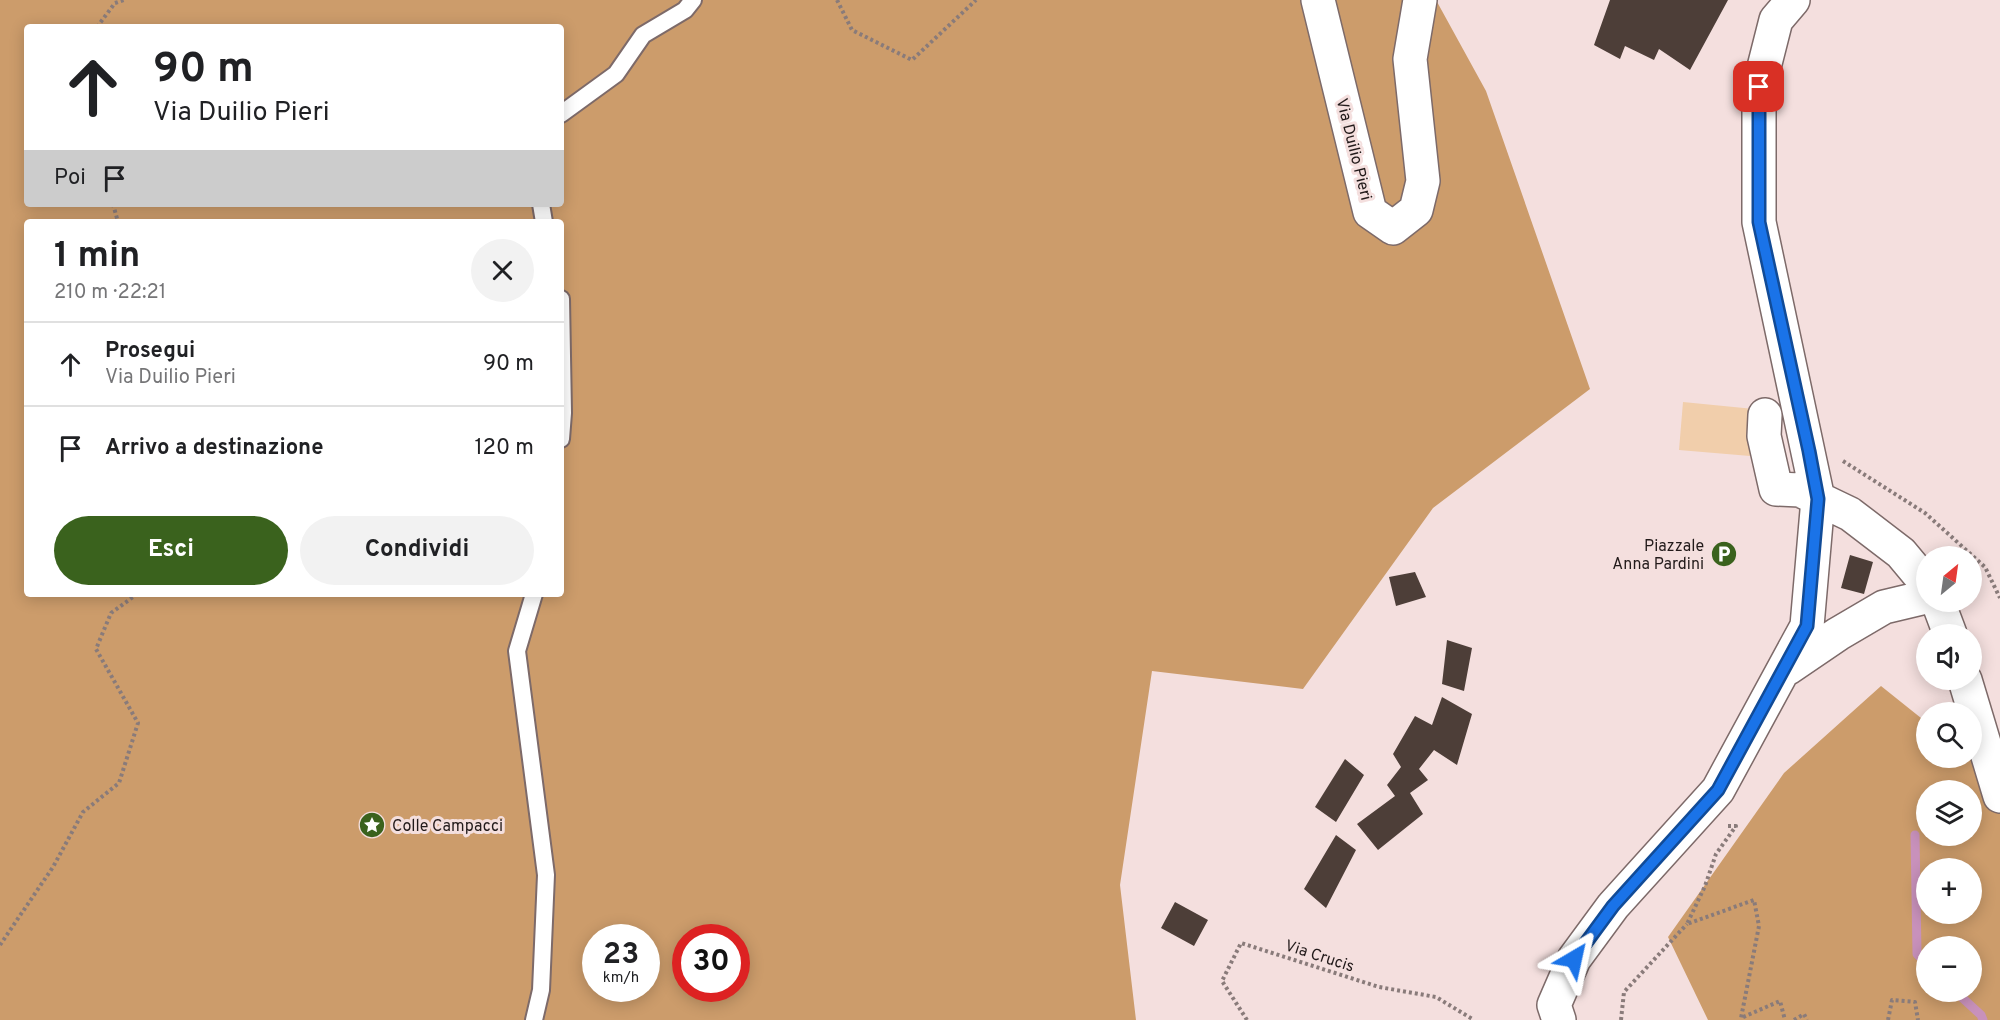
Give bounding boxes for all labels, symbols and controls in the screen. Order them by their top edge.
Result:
text: 90 m [153,44,254,97]
icon: ahead [54,48,132,126]
pin [1733,61,1784,112]
icon: arrive [1742,70,1775,103]
text: Via Duilio Pieri [153,96,330,130]
street label: Via Duilio Pieri [1331,96,1375,203]
icon: arrive [98,162,131,195]
text: Poi [54,165,86,192]
text: 1 min [54,234,140,280]
button: close [471,239,534,302]
text: 210 m · 22:21 [54,280,166,306]
text: Prosegui [105,338,195,365]
icon: ahead [54,348,87,381]
text: 90 m [483,351,534,378]
text: Via Duilio Pieri [105,365,236,391]
icon: arrive [54,432,87,465]
text: Arrivo a destinazione [105,435,323,462]
text: 120 m [474,435,534,462]
button: Esci [54,516,288,585]
button: Condividi [300,516,534,585]
place label: Piazzale Anna Pardini [1612,537,1704,575]
parking icon: Piazzale Anna Pardini [1709,539,1739,569]
north arrow [1916,546,1982,612]
map controls [1916,546,1982,1002]
button: sound [1916,624,1982,690]
button: search [1916,702,1982,768]
button: layers [1916,780,1982,846]
place icon: Colle Campacci [357,810,387,840]
place label: Colle Campacci [392,817,503,837]
button: + [1916,858,1982,924]
speed limit sign: 30 [672,924,750,1002]
position arrow [1542,927,1606,991]
street label: Via Crucis [1282,936,1357,977]
button: − [1916,936,1982,1002]
text: 23 [603,937,639,974]
text: km/h [603,969,639,988]

